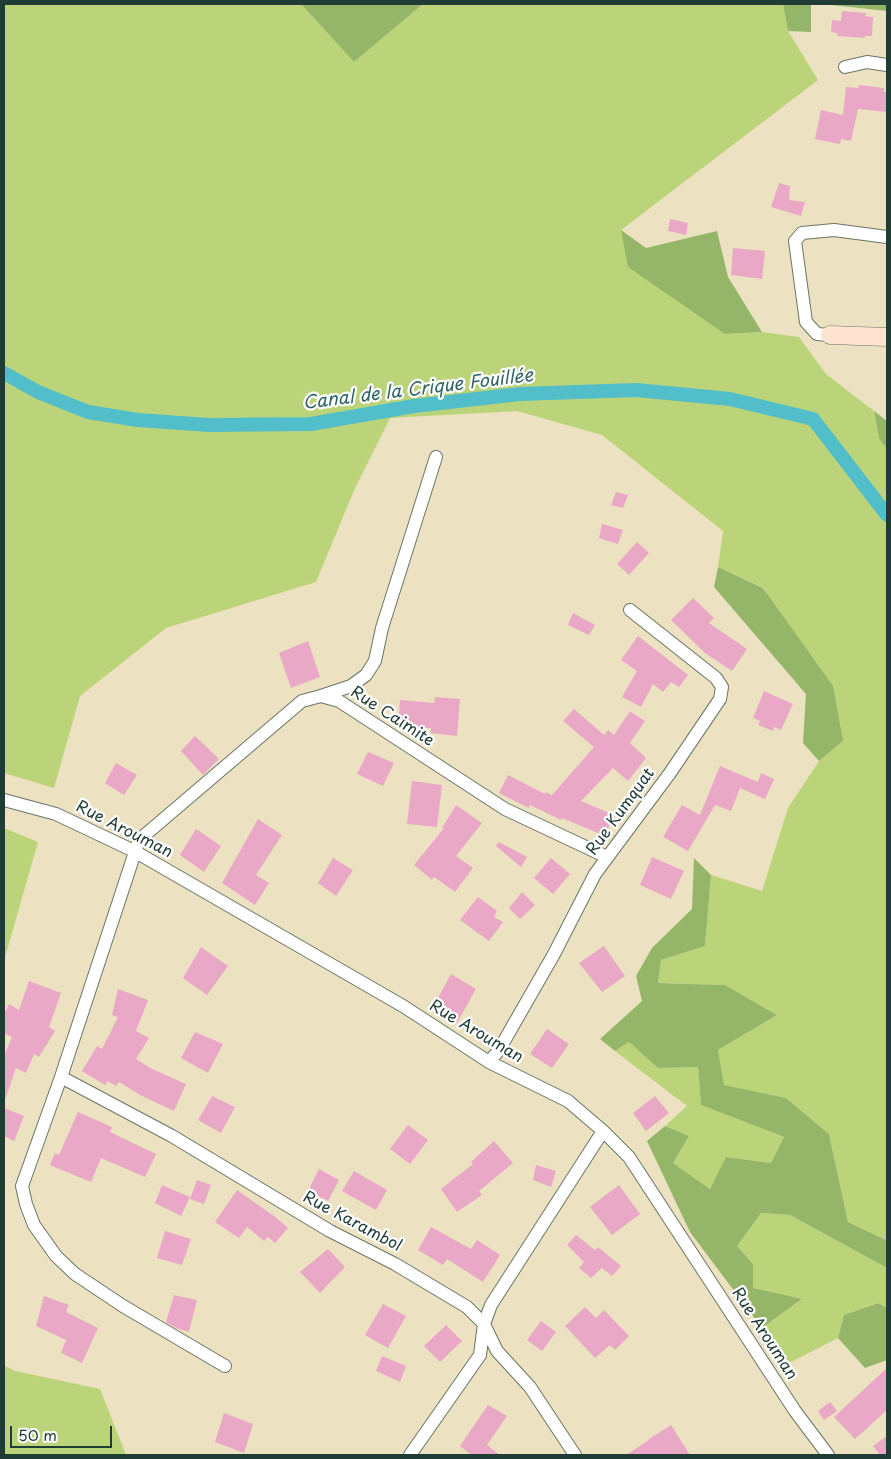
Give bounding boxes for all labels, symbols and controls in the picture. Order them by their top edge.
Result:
water label: Canal de la Crique Fouillée [302,365,534,415]
street label: Rue Caimite [347,683,437,751]
street label: Rue Kumquat [583,765,659,859]
street label: Rue Arouman [72,797,176,863]
street label: Rue Arouman [426,996,526,1068]
street label: Rue Karambol [299,1188,405,1256]
street label: Rue Arouman [727,1284,801,1384]
scale bar [12,1416,115,1448]
text: 50 m [18,1423,57,1446]

